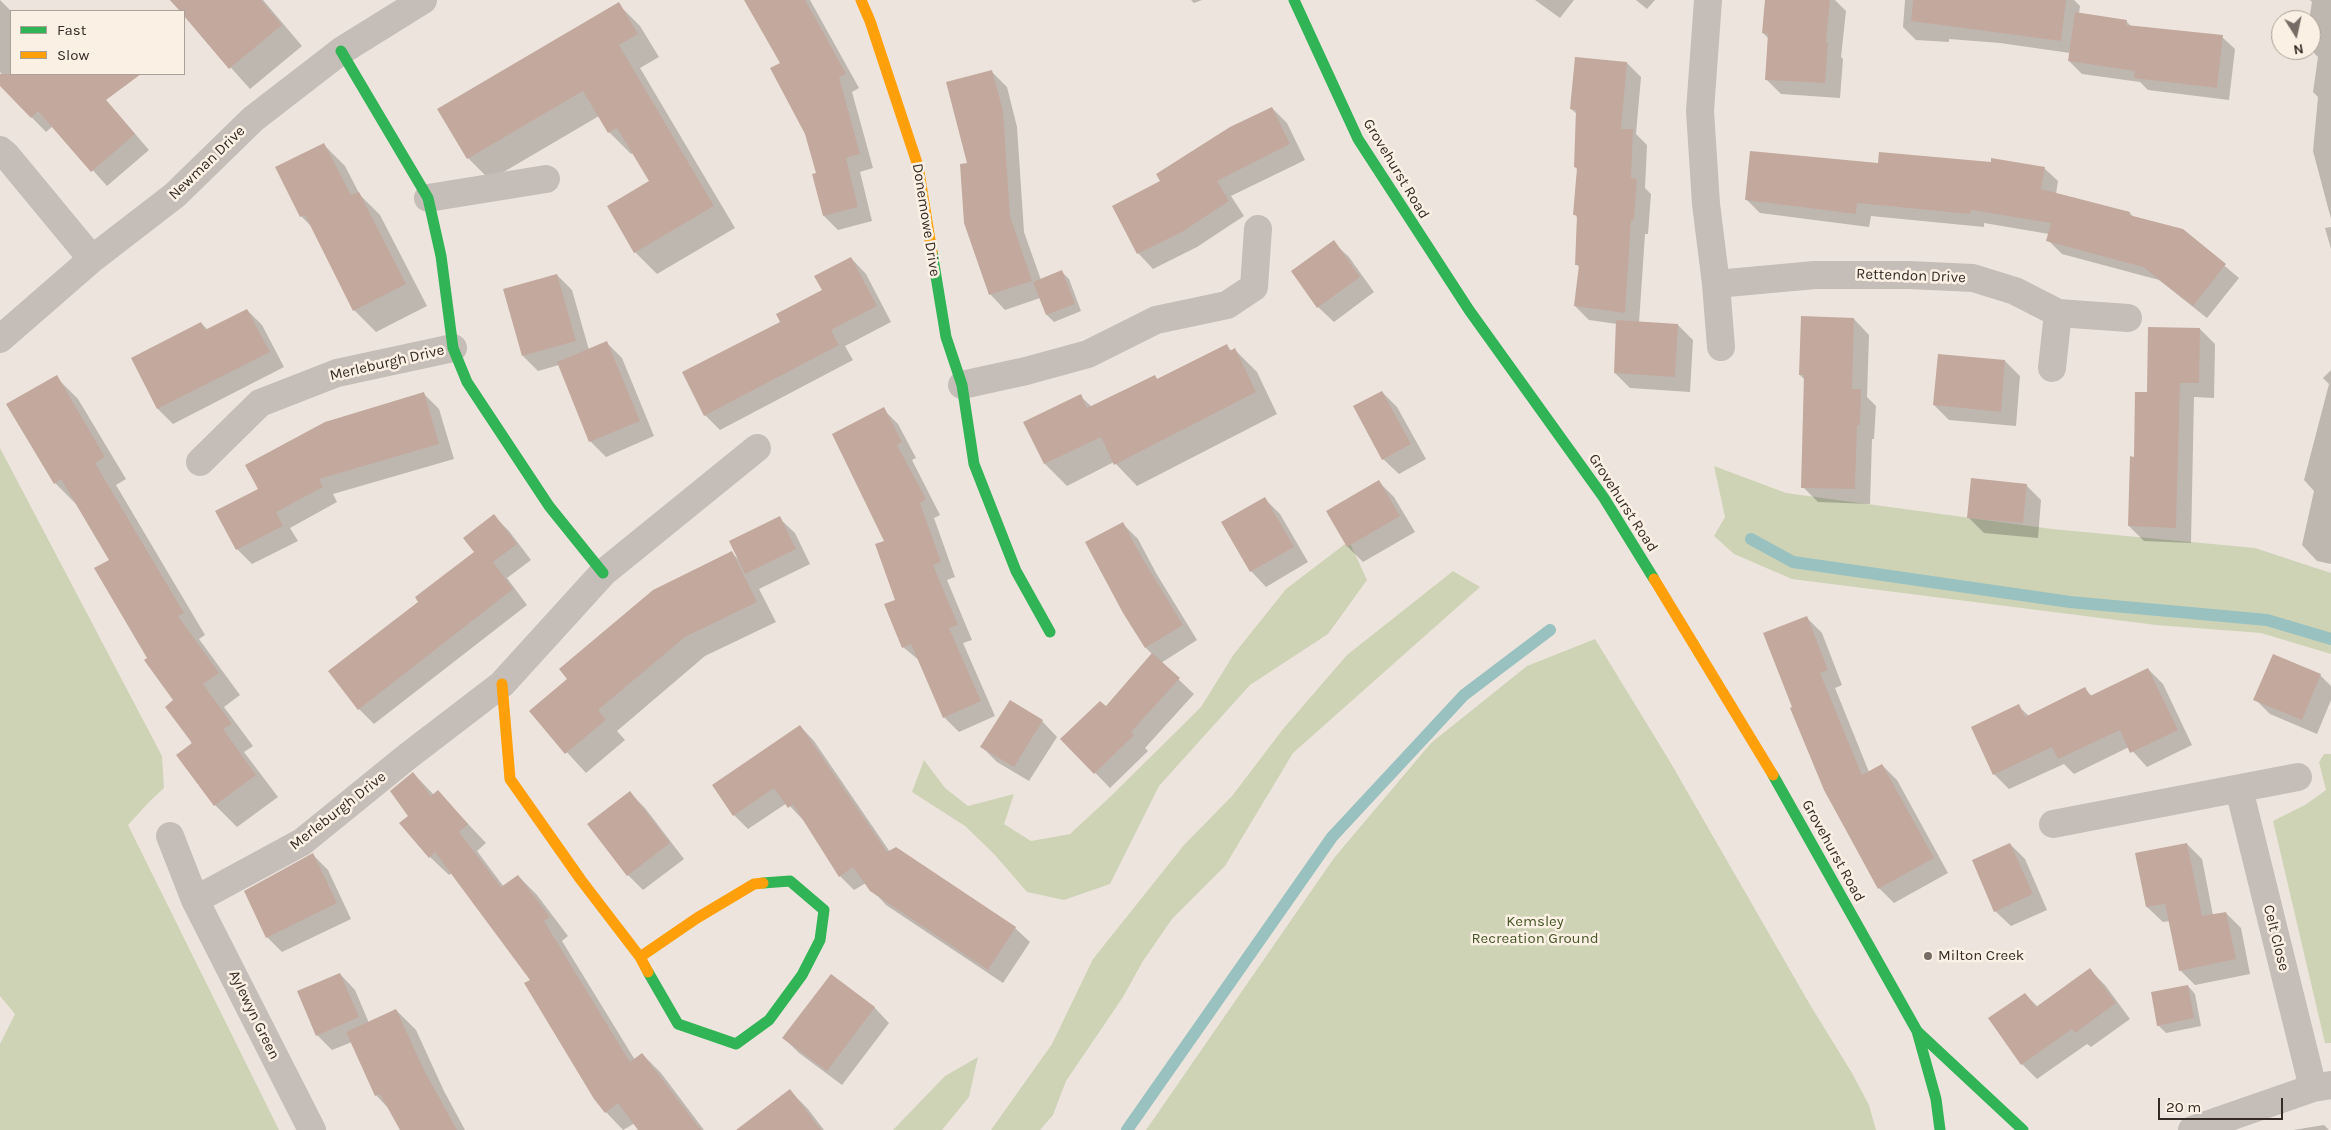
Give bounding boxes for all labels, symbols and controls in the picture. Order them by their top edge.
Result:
legend [10,10,185,75]
north arrow [2271,10,2321,60]
text: Fast [57,21,86,39]
text: N [2292,40,2305,59]
text: Slow [57,46,89,64]
street label: Grovehurst Road [1359,116,1433,222]
street label: Newman Drive [165,122,249,204]
street label: Donemowe Drive [908,162,944,278]
street label: Rettendon Drive [1856,265,1966,287]
street label: Merleburgh Drive [328,341,446,385]
street label: Grovehurst Road [1584,450,1662,556]
street label: Merleburgh Drive [286,768,390,854]
street label: Grovehurst Road [1798,797,1868,905]
street label: Celt Close [2259,903,2293,973]
park label: Kemsley Recreation Ground [1471,913,1599,948]
place label: Milton Creek [1938,947,2024,965]
marker: Milton Creek [1922,950,1934,962]
street label: Aylewyn Green [225,967,283,1063]
scale bar [2161,1088,2286,1120]
text: 20 m [2166,1098,2201,1116]

